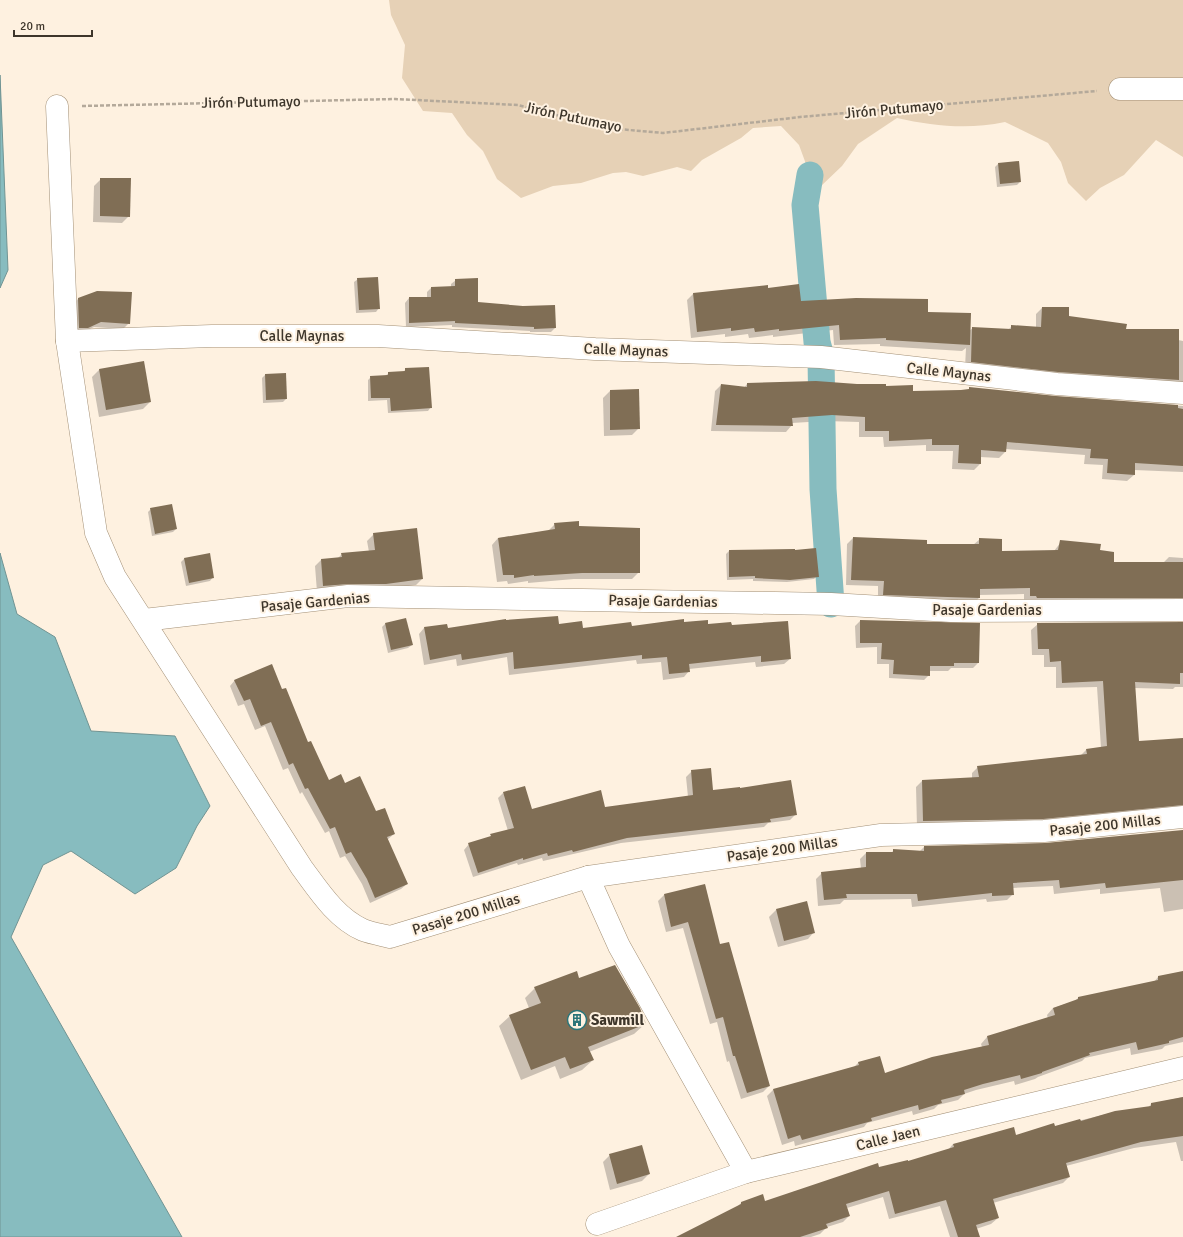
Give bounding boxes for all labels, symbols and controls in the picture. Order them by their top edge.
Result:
scale bar [14,12,92,38]
text: 20 m [20,19,45,34]
street label: Jirón Putumayo [201,92,301,112]
street label: Jirón Putumayo [844,96,944,122]
street label: Jirón Putumayo [523,98,624,136]
street label: Calle Maynas [260,327,345,345]
street label: Calle Maynas [583,340,669,360]
street label: Calle Maynas [906,359,993,385]
street label: Pasaje Gardenias [260,588,371,616]
street label: Pasaje Gardenias [608,591,718,611]
street label: Pasaje Gardenias [932,601,1042,619]
street label: Pasaje 200 Millas [1049,810,1162,840]
street label: Pasaje 200 Millas [726,832,839,866]
street label: Pasaje 200 Millas [410,889,522,939]
building icon: Sawmill [566,1009,588,1031]
place label: Sawmill [591,1011,644,1029]
street label: Calle Jaen [854,1121,922,1155]

